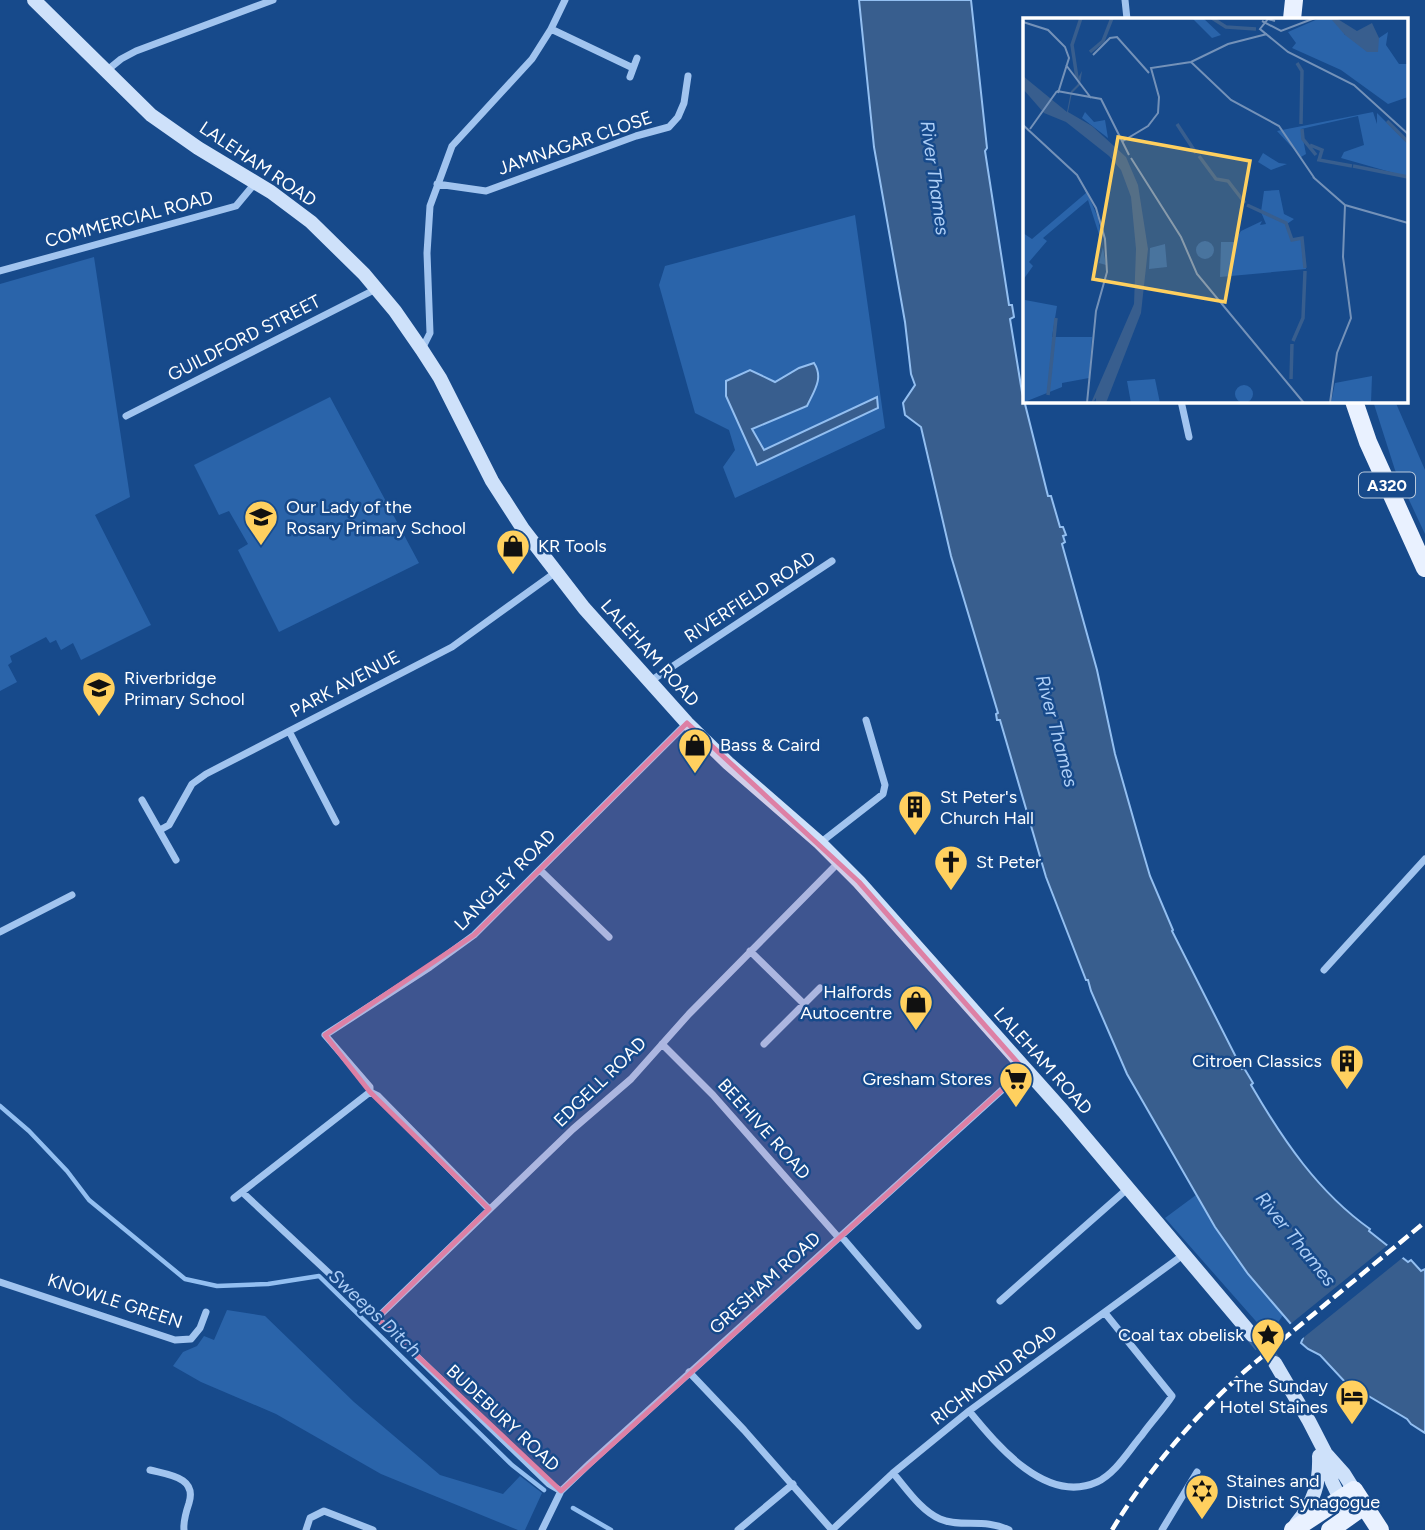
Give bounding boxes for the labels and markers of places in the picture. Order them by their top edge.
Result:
place label: Our Lady of the Rosary Primary School [286,496,466,539]
school or university icon: Our Lady of the Rosary Primary School [242,498,280,547]
shop icon: KR Tools [494,527,532,576]
place label: KR Tools [538,535,607,557]
place label: Riverbridge Primary School [124,667,245,710]
school or university icon: Riverbridge Primary School [80,669,118,718]
shop icon: Bass & Caird [676,726,714,775]
place label: Bass & Caird [720,734,820,756]
place label: St Peter's Church Hall [940,786,1034,829]
building icon: St Peter's Church Hall [896,788,934,837]
church icon: St Peter [932,843,970,892]
place label: St Peter [976,851,1041,873]
place label: Halfords Autocentre [800,981,892,1024]
shop icon: Halfords Autocentre [897,983,935,1032]
building icon: Citroen Classics [1328,1042,1366,1091]
place label: Citroen Classics [1192,1050,1322,1072]
supermarket icon: Gresham Stores [997,1060,1035,1109]
place label: Gresham Stores [862,1068,992,1090]
place icon: Coal tax obelisk [1249,1316,1287,1365]
place label: Coal tax obelisk [1118,1324,1244,1346]
place label: The Sunday Hotel Staines [1220,1375,1329,1418]
hotel icon: The Sunday Hotel Staines [1333,1377,1371,1426]
place label: Staines and District Synagogue [1226,1470,1380,1513]
synagogue icon: Staines and District Synagogue [1183,1472,1221,1521]

